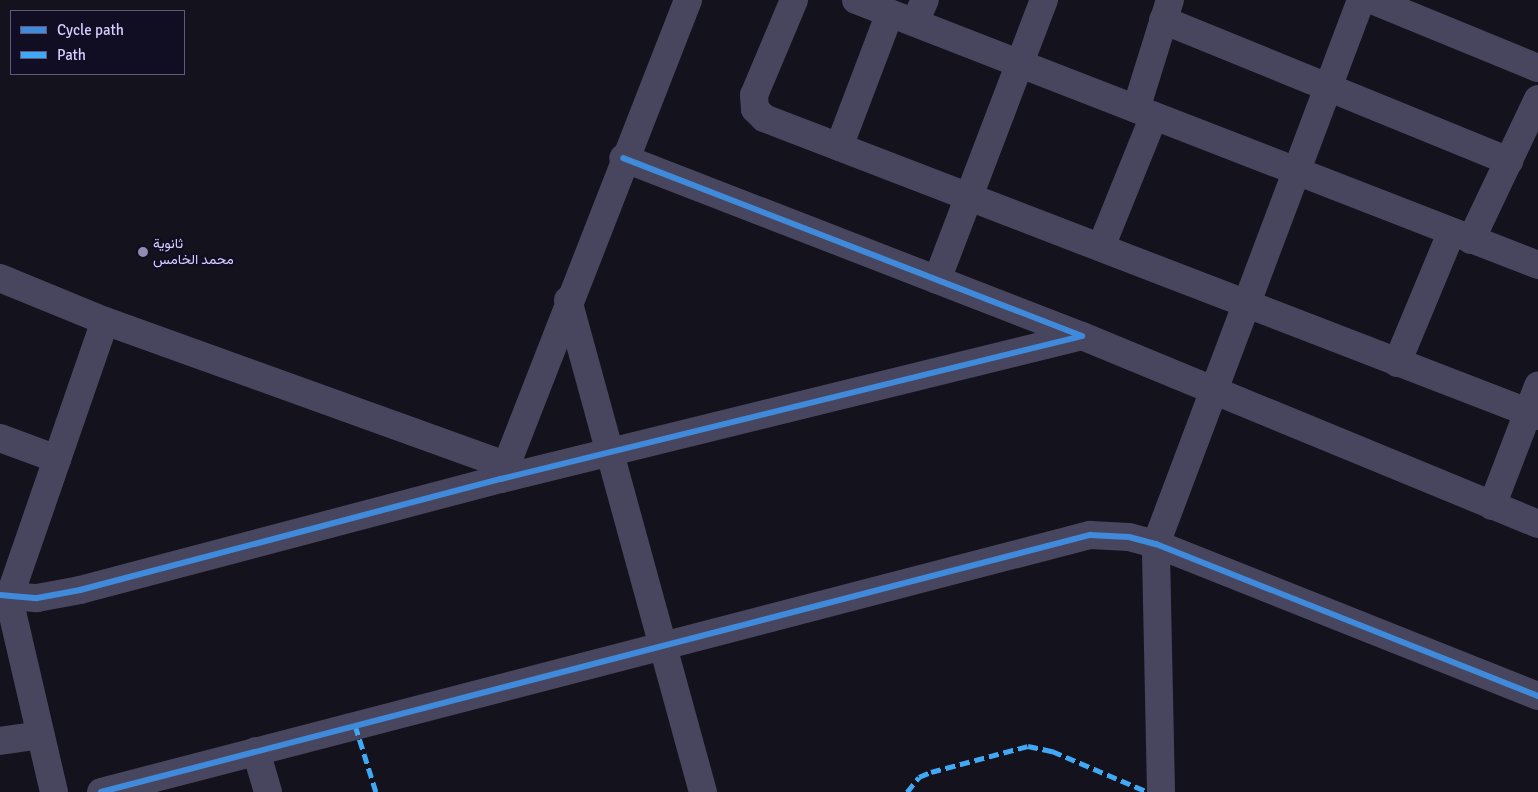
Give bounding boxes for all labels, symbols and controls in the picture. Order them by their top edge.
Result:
legend [10,10,185,75]
text: Cycle path [57,21,124,39]
text: Path [57,46,86,64]
place label: ثانوية محمد الخامس [153,236,234,268]
marker: ثانوية محمد الخامس [137,246,149,258]

